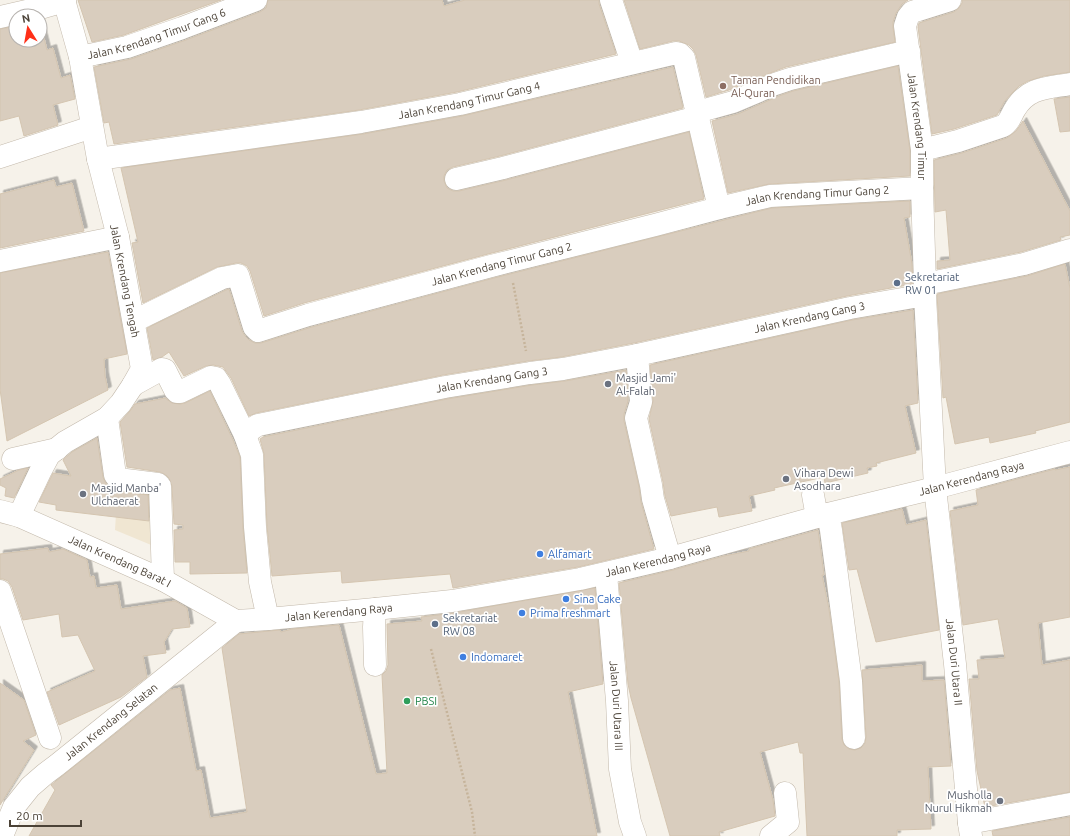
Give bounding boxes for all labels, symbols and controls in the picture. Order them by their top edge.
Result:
street label: Jalan Krendang Timur Gang 6 [86,6,227,61]
north arrow [8,8,48,48]
text: N [21,12,31,25]
street label: Jalan Krendang Timur [905,72,928,181]
place label: Taman Pendidikan Al-Quran [731,74,821,99]
street label: Jalan Krendang Timur Gang 4 [397,79,541,121]
marker: Taman Pendidikan Al-Quran [718,81,728,91]
street label: Jalan Krendang Timur Gang 2 [744,184,890,208]
street label: Jalan Krendang Tengah [108,223,142,339]
street label: Jalan Krendang Timur Gang 2 [430,240,573,288]
place label: Sekretariat RW 01 [905,271,960,296]
marker: Sekretariat RW 01 [892,278,902,288]
street label: Jalan Krendang Gang 3 [753,299,866,335]
street label: Jalan Krendang Gang 3 [435,365,548,395]
place label: Masjid Jami' Al-Falah [616,372,676,397]
marker: Masjid Jami' Al-Falah [603,379,613,389]
street label: Jalan Kerendang Raya [918,459,1025,498]
place label: Vihara Dewi Asodhara [794,467,853,492]
marker: Vihara Dewi Asodhara [781,474,791,484]
place label: Masjid Manba' Ulchaerat [91,482,161,507]
marker: Masjid Manba' Ulchaerat [78,489,88,499]
street label: Jalan Krendang Barat I [67,533,173,589]
street label: Jalan Kerendang Raya [604,541,712,579]
place label: Alfamart [548,548,592,560]
marker: Alfamart [535,549,545,559]
place label: Sina Cake [574,593,621,605]
marker: Sina Cake [561,594,571,604]
street label: Jalan Kerendang Raya [284,601,393,623]
place label: Prima freshmart [530,607,611,619]
marker: Prima freshmart [517,608,527,618]
place label: Sekretariat RW 08 [443,612,498,637]
street label: Jalan Duri Utara II [944,618,965,706]
marker: Sekretariat RW 08 [430,619,440,629]
place label: Indomaret [471,651,523,663]
marker: Indomaret [458,652,468,662]
street label: Jalan Duri Utara III [608,660,625,751]
street label: Jalan Krendang Selatan [62,681,160,763]
place label: PBSI [415,695,437,707]
marker: PBSI [402,696,412,706]
place label: Musholla Nurul Hikmah [925,789,992,814]
marker: Musholla Nurul Hikmah [995,796,1005,806]
scale bar [10,802,81,828]
text: 20 m [16,809,43,822]

